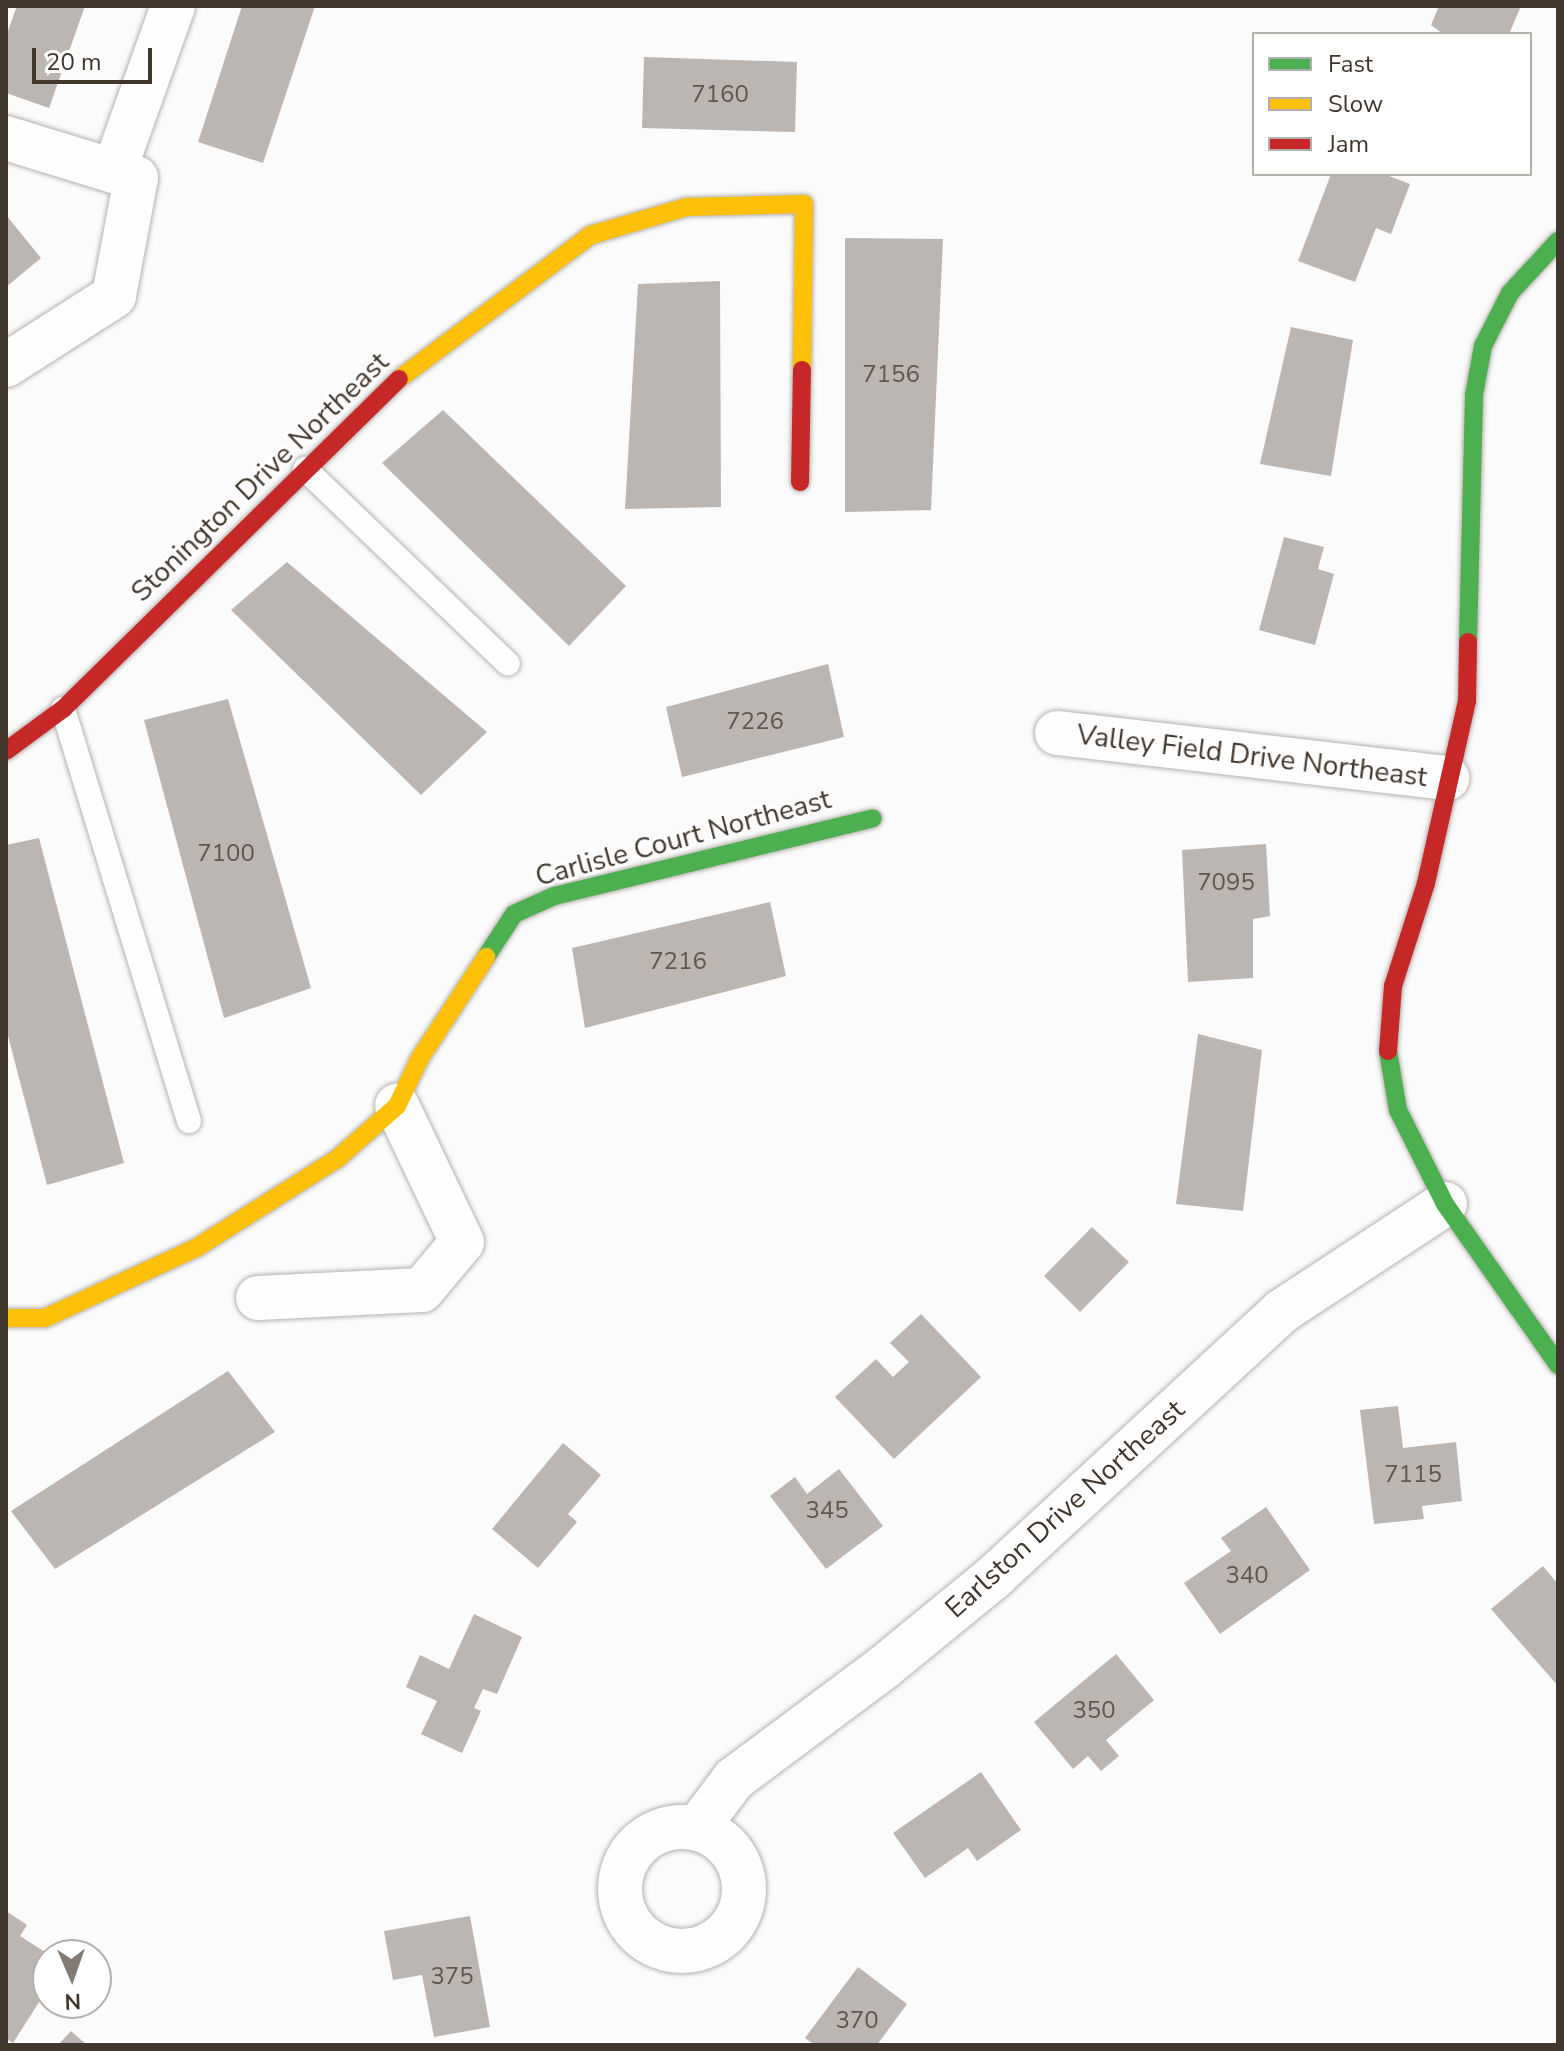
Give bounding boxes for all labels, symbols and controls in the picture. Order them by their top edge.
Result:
scale bar [36,32,156,82]
legend [1252,32,1532,176]
text: 20 m [46,46,102,78]
text: Fast [1328,48,1373,80]
house number: 7160 [691,81,749,109]
text: Slow [1328,88,1383,120]
text: Jam [1328,128,1369,160]
street label: Stonington Drive Northeast [124,345,396,609]
house number: 7156 [862,361,920,389]
house number: 7226 [726,708,784,736]
street label: Valley Field Drive Northeast [1075,718,1429,794]
street label: Carlisle Court Northeast [532,782,834,894]
house number: 7100 [197,840,255,868]
house number: 7095 [1197,869,1255,897]
house number: 7216 [649,948,707,976]
street label: Earlston Drive Northeast [939,1393,1191,1625]
house number: 7115 [1384,1461,1442,1489]
house number: 345 [805,1497,849,1525]
house number: 340 [1225,1562,1269,1590]
house number: 350 [1072,1697,1116,1725]
north arrow [32,1939,112,2019]
house number: 375 [430,1963,474,1991]
text: N [64,1986,82,2016]
house number: 370 [835,2007,879,2035]

